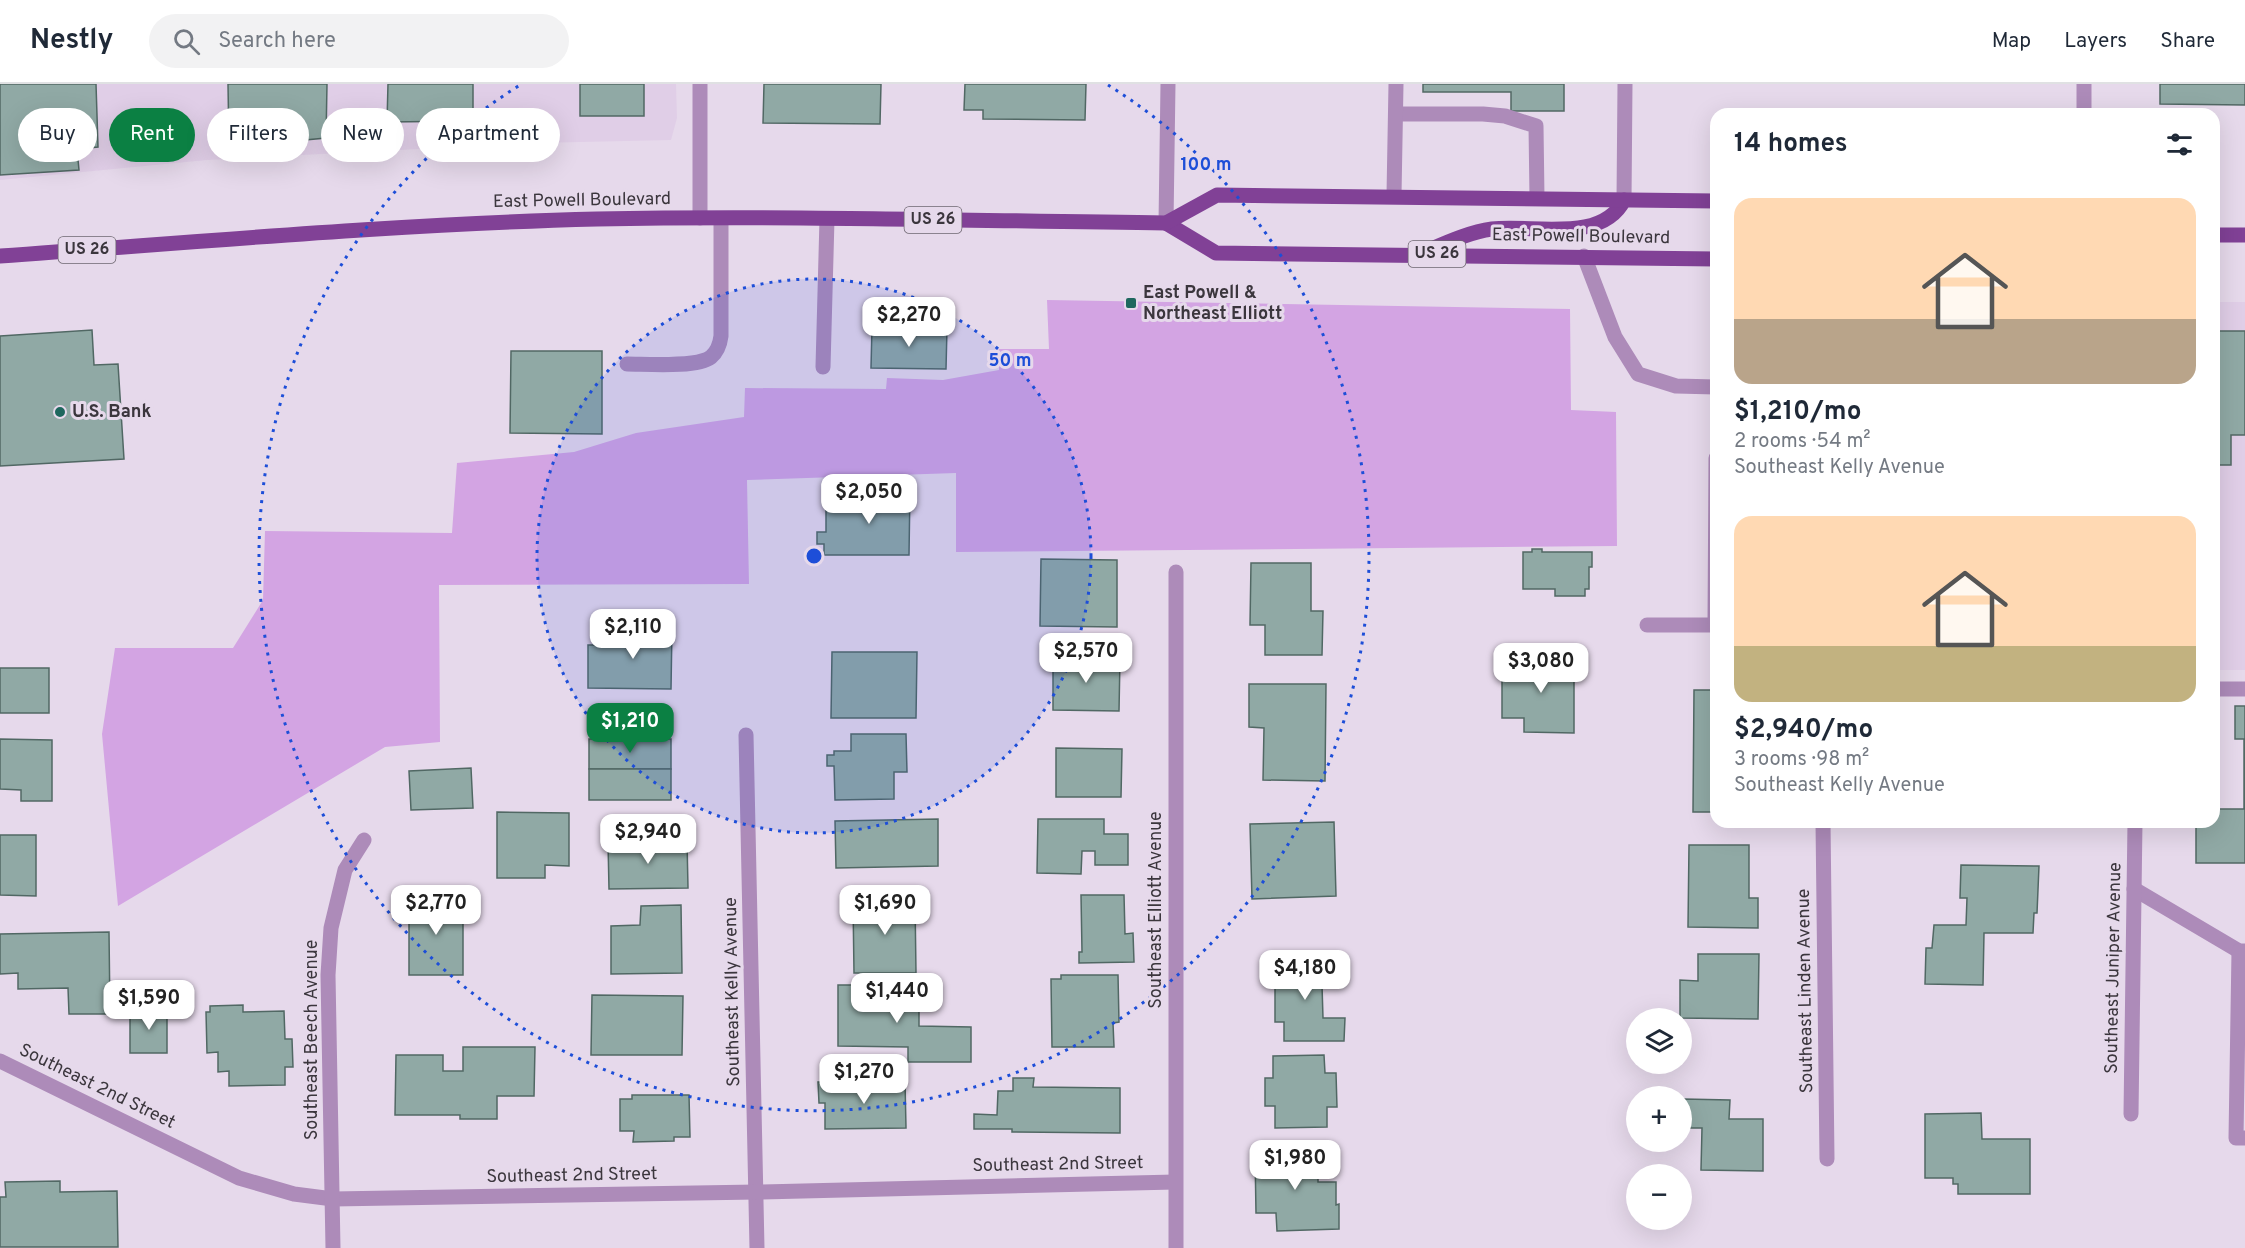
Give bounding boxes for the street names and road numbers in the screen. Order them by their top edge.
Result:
street label: East Powell Boulevard [493,188,671,214]
road number: US 26 [904,207,962,233]
street label: East Powell Boulevard [1492,224,1670,250]
road number: US 26 [58,237,116,263]
road number: US 26 [1408,241,1466,267]
street label: Southeast Elliott Avenue [1145,811,1168,1009]
street label: Southeast Juniper Avenue [2101,862,2127,1074]
street label: Southeast Linden Avenue [1793,888,1819,1094]
street label: Southeast Kelly Avenue [720,897,746,1087]
street label: Southeast Beech Avenue [301,940,324,1140]
street label: Southeast 2nd Street [15,1039,179,1135]
street label: Southeast 2nd Street [972,1152,1144,1178]
street label: Southeast 2nd Street [486,1163,658,1189]

